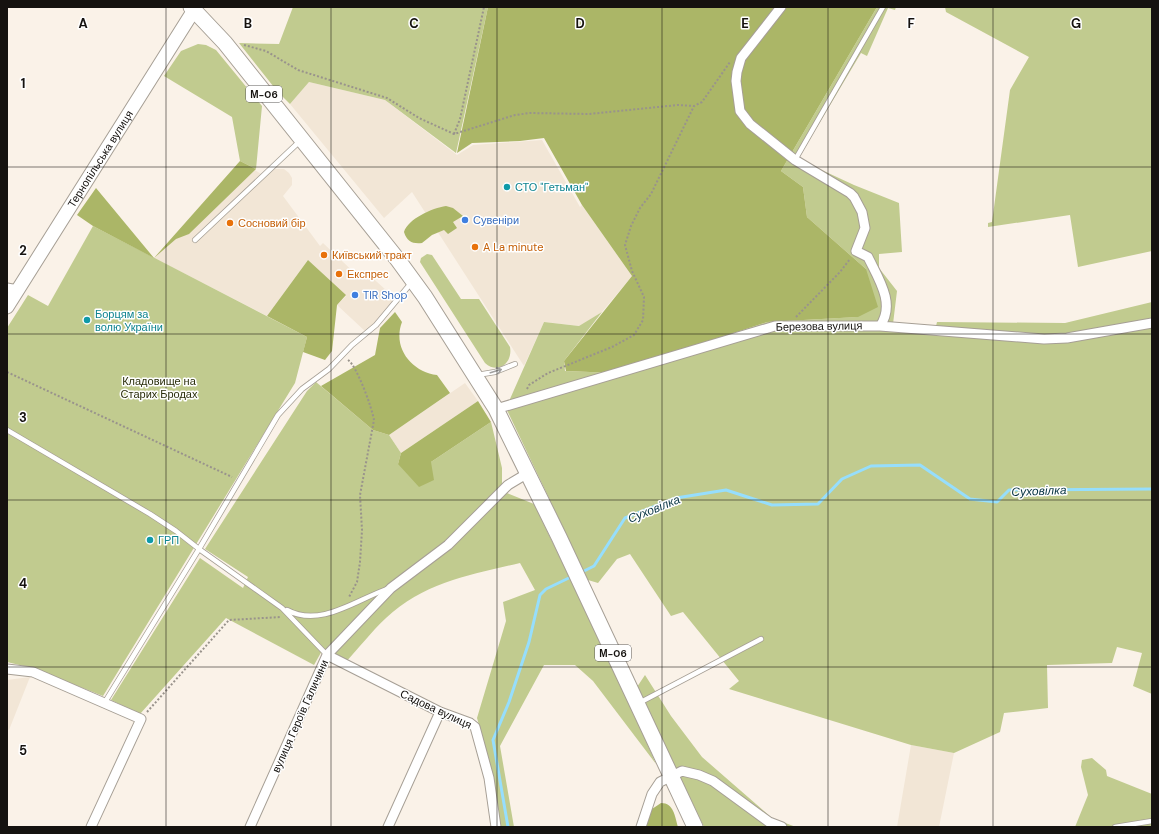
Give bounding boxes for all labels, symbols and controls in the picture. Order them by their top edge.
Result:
text: A [78,15,88,32]
text: B [244,15,252,32]
text: C [409,15,419,32]
text: D [575,15,585,32]
text: E [741,15,749,32]
text: F [907,15,915,32]
text: G [1071,15,1081,32]
text: 1 [21,75,25,92]
road number: М-06 [246,86,282,102]
street label: Тернопільська вулиця [64,108,136,210]
place label: СТО "Гетьман" [515,180,588,194]
marker: СТО "Гетьман" [502,182,512,192]
place label: Сувеніри [473,213,519,227]
marker: Сувеніри [460,215,470,225]
place label: Сосновий бір [238,216,306,230]
marker: Сосновий бір [225,218,235,228]
place label: A La minute [483,240,543,254]
text: 2 [19,242,27,259]
marker: A La minute [470,242,480,252]
place label: Київський тракт [332,248,412,262]
marker: Київський тракт [319,250,329,260]
place label: Експрес [347,267,389,281]
marker: Експрес [334,269,344,279]
place label: TIR Shop [363,288,407,302]
marker: TIR Shop [350,290,360,300]
place label: Борцям за волю України [95,307,163,334]
marker: Борцям за волю України [82,315,92,325]
street label: Березова вулиця [775,318,863,334]
one-way arrow [489,367,502,374]
park label: Кладовище на Старих Бродах [121,374,198,401]
text: 3 [19,409,27,426]
water label: Суховілка [1011,482,1067,500]
water label: Суховілка [625,491,683,527]
place label: ГРП [158,533,179,547]
marker: ГРП [145,535,155,545]
text: 4 [19,575,27,592]
road number: М-06 [595,645,631,661]
street label: вулиця Героїв Галичини [269,657,331,775]
street label: Садова вулиця [398,686,474,732]
text: 5 [19,742,27,759]

